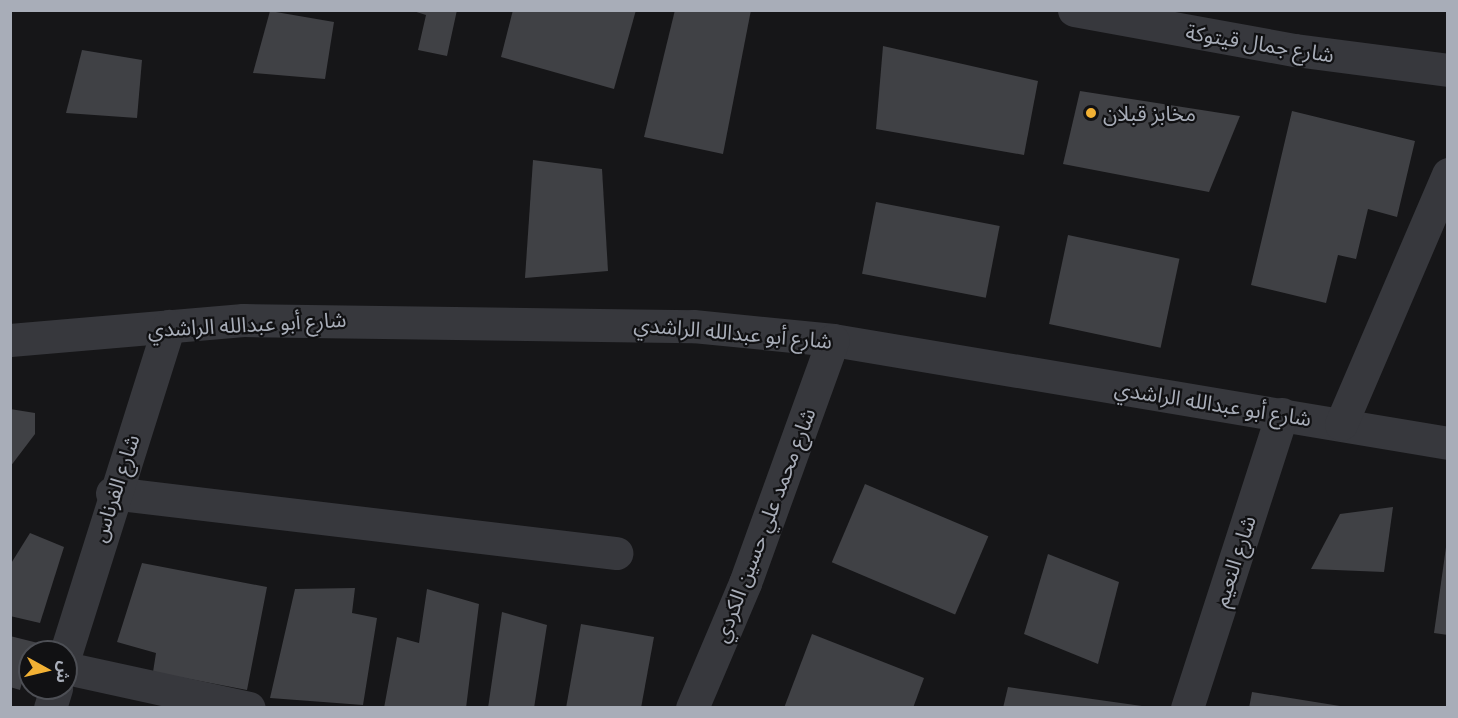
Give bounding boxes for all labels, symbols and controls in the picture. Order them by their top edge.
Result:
street label: شارع جمال قيتوكة [1184,19,1336,67]
place label: مخابز قبلان [1103,100,1196,126]
marker: مخابز قبلان [1084,106,1098,120]
street label: شارع أبو عبدالله الراشدي [147,306,347,342]
street label: شارع أبو عبدالله الراشدي [633,311,833,353]
street label: شارع أبو عبدالله الراشدي [1113,375,1313,431]
street label: شارع محمد علي حسين الكردي [708,404,820,646]
street label: شارع الفرناس [86,431,144,545]
street label: شارع النعيم [1207,512,1261,610]
north arrow [18,640,78,700]
text: ش [52,660,75,684]

